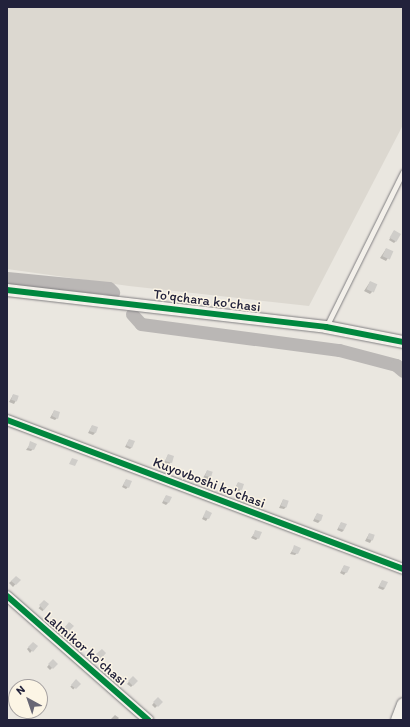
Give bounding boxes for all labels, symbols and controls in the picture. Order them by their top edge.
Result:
street label: To'qchara ko'chasi [153,286,261,316]
street label: Kuyovboshi ko'chasi [151,454,267,512]
street label: Lalmikor ko'chasi [40,609,130,689]
north arrow [8,679,48,719]
text: N [14,683,28,698]

